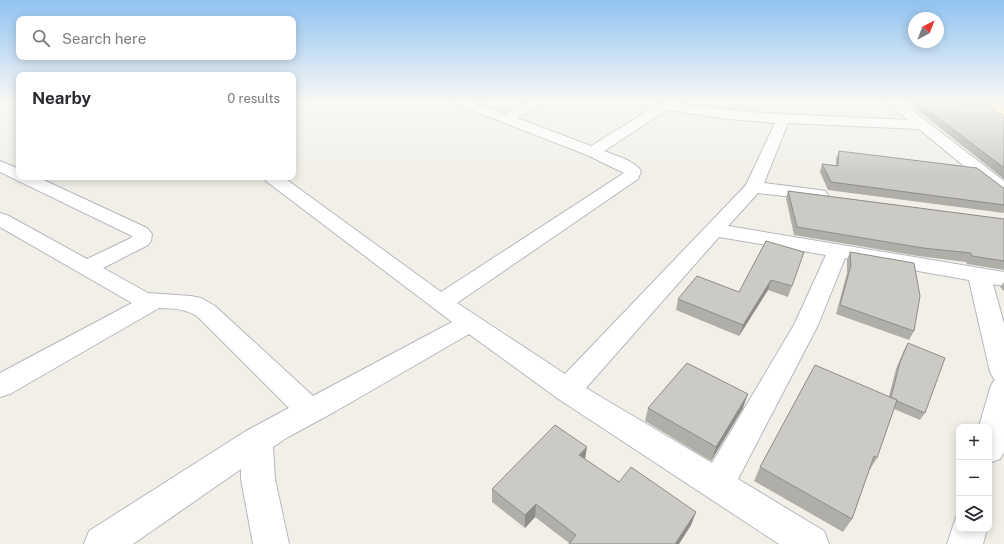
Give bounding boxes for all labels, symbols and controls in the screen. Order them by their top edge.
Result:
north arrow [908,12,944,48]
search box [16,16,296,60]
icon: search [30,27,52,49]
text: Search here [62,30,146,47]
text: Nearby [32,88,91,108]
text: 0 results [227,91,280,106]
map controls [956,424,992,532]
button: + [956,424,992,460]
button: − [956,460,992,496]
button: layers [956,496,992,532]

